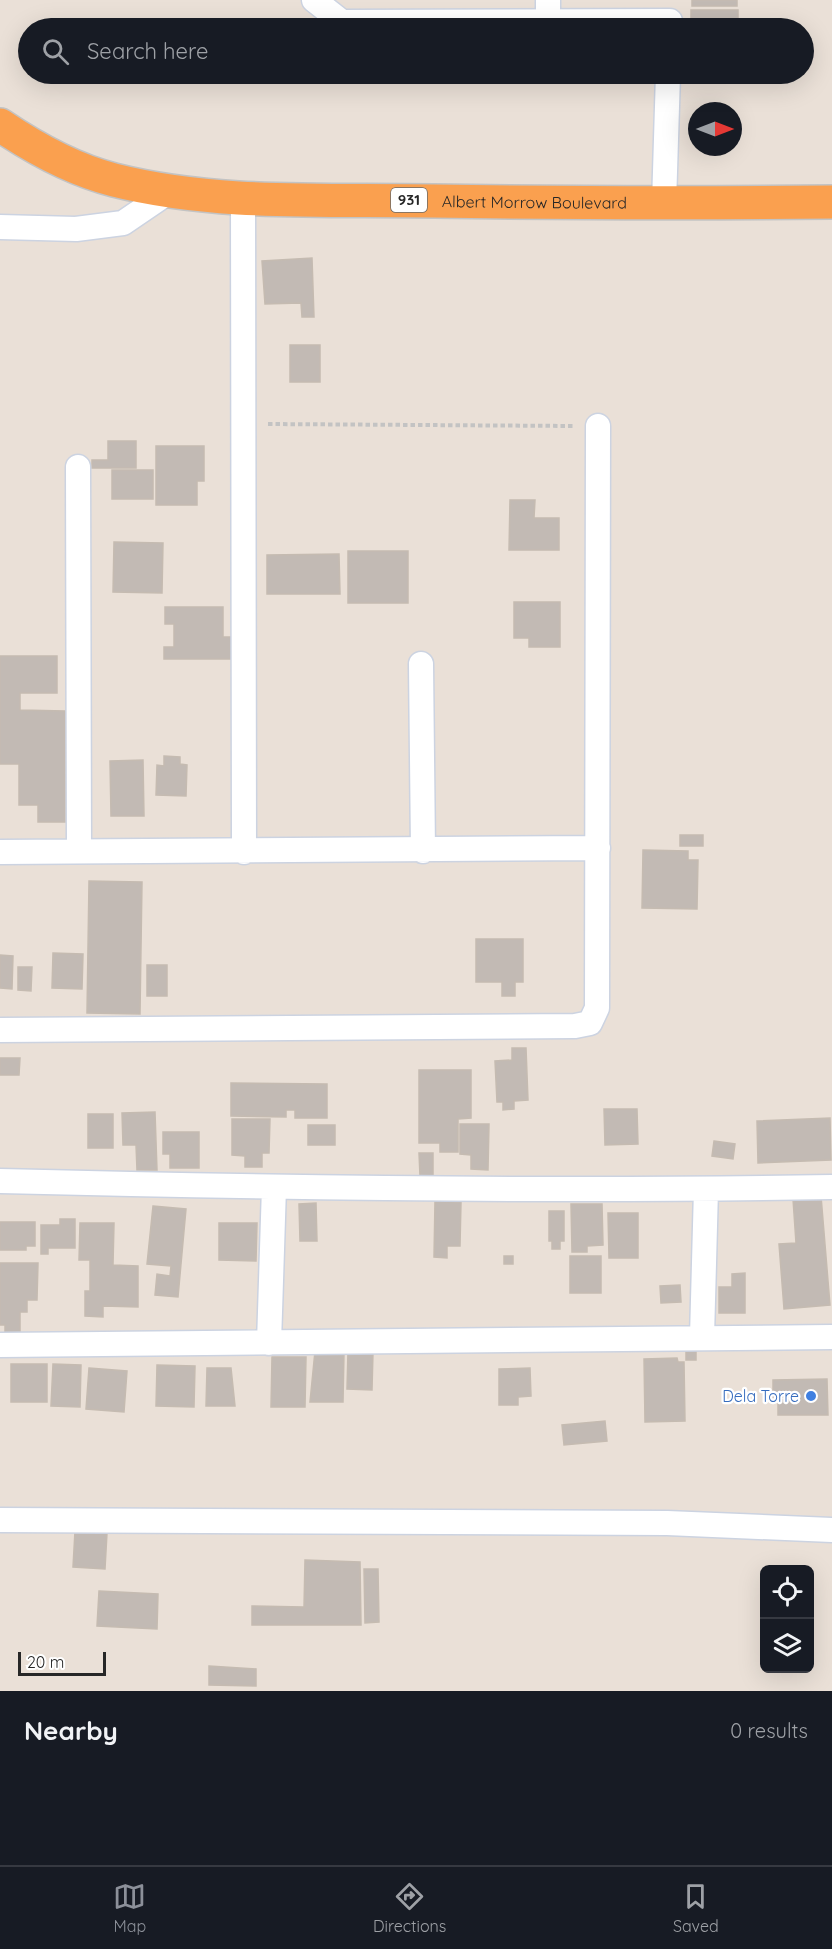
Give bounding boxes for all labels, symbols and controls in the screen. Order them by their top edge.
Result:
search box [18,18,814,84]
icon: search [39,35,72,68]
text: Search here [87,37,208,65]
north arrow [688,102,742,156]
road number: 931 [391,188,427,212]
street label: Albert Morrow Boulevard [442,191,627,213]
place label: Dela Torre [722,1386,799,1406]
marker: Dela Torre [804,1389,818,1403]
map controls [760,1565,814,1673]
button: locate [760,1565,814,1619]
button: layers [760,1619,814,1673]
scale bar [18,1649,106,1676]
text: 20 m [27,1652,64,1672]
text: Nearby [24,1714,118,1747]
text: 0 results [730,1718,808,1743]
tab: Map [113,1880,146,1936]
tab: Directions [373,1880,446,1936]
tab: Saved [673,1880,719,1936]

